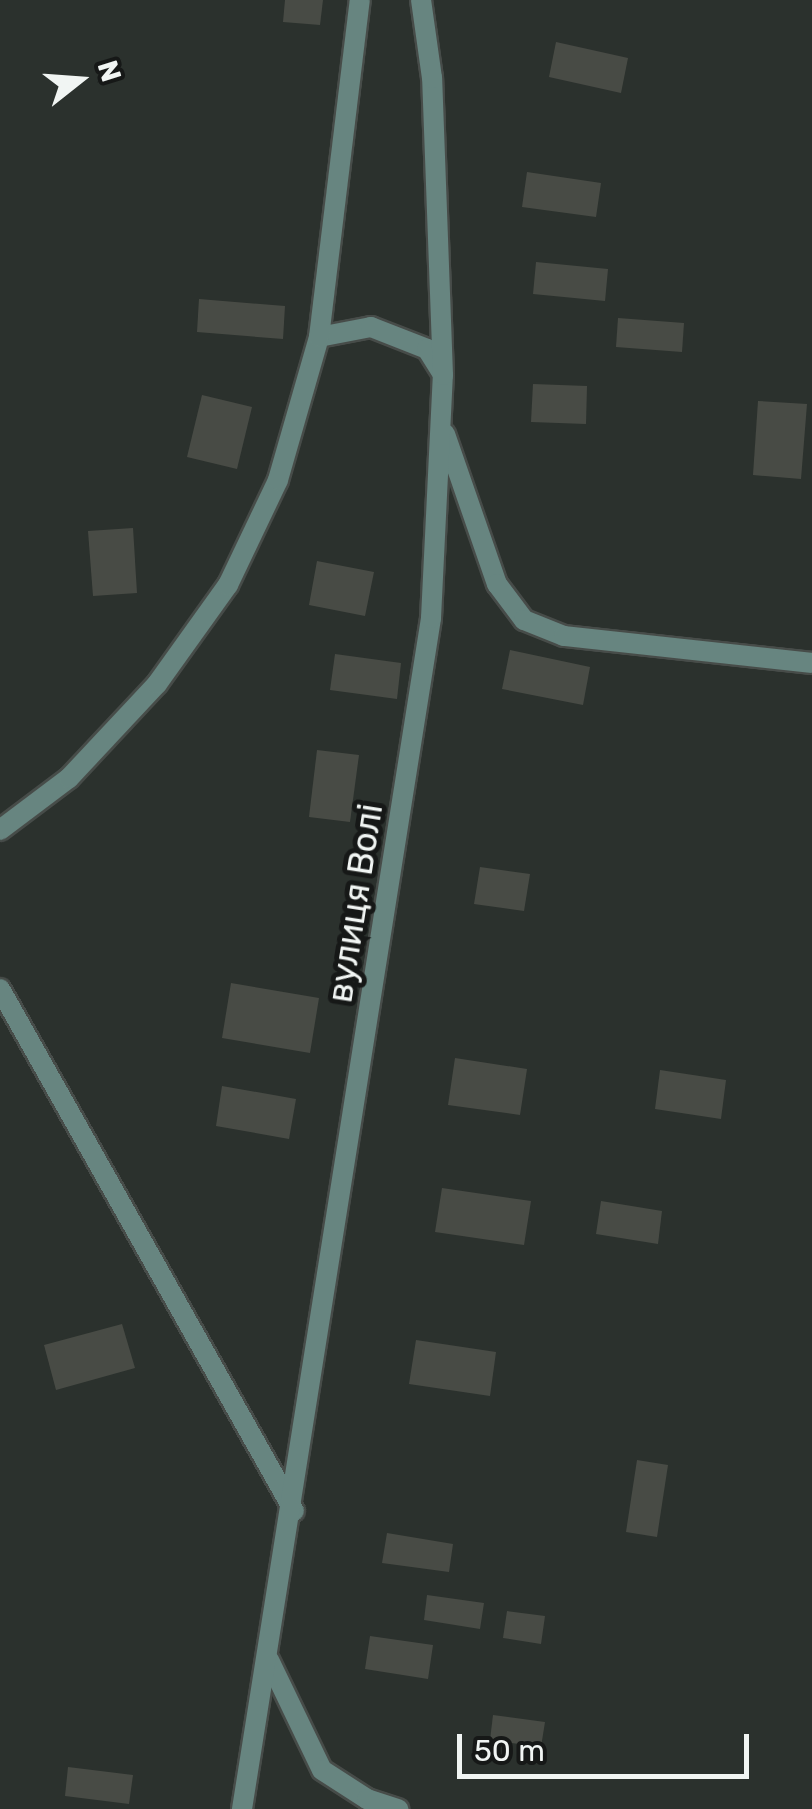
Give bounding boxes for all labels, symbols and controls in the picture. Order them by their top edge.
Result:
north arrow [30,30,130,130]
text: N [90,57,128,86]
street label: вулиця Волі [319,801,391,1005]
scale bar [462,1714,754,1776]
text: 50 m [474,1733,545,1769]

